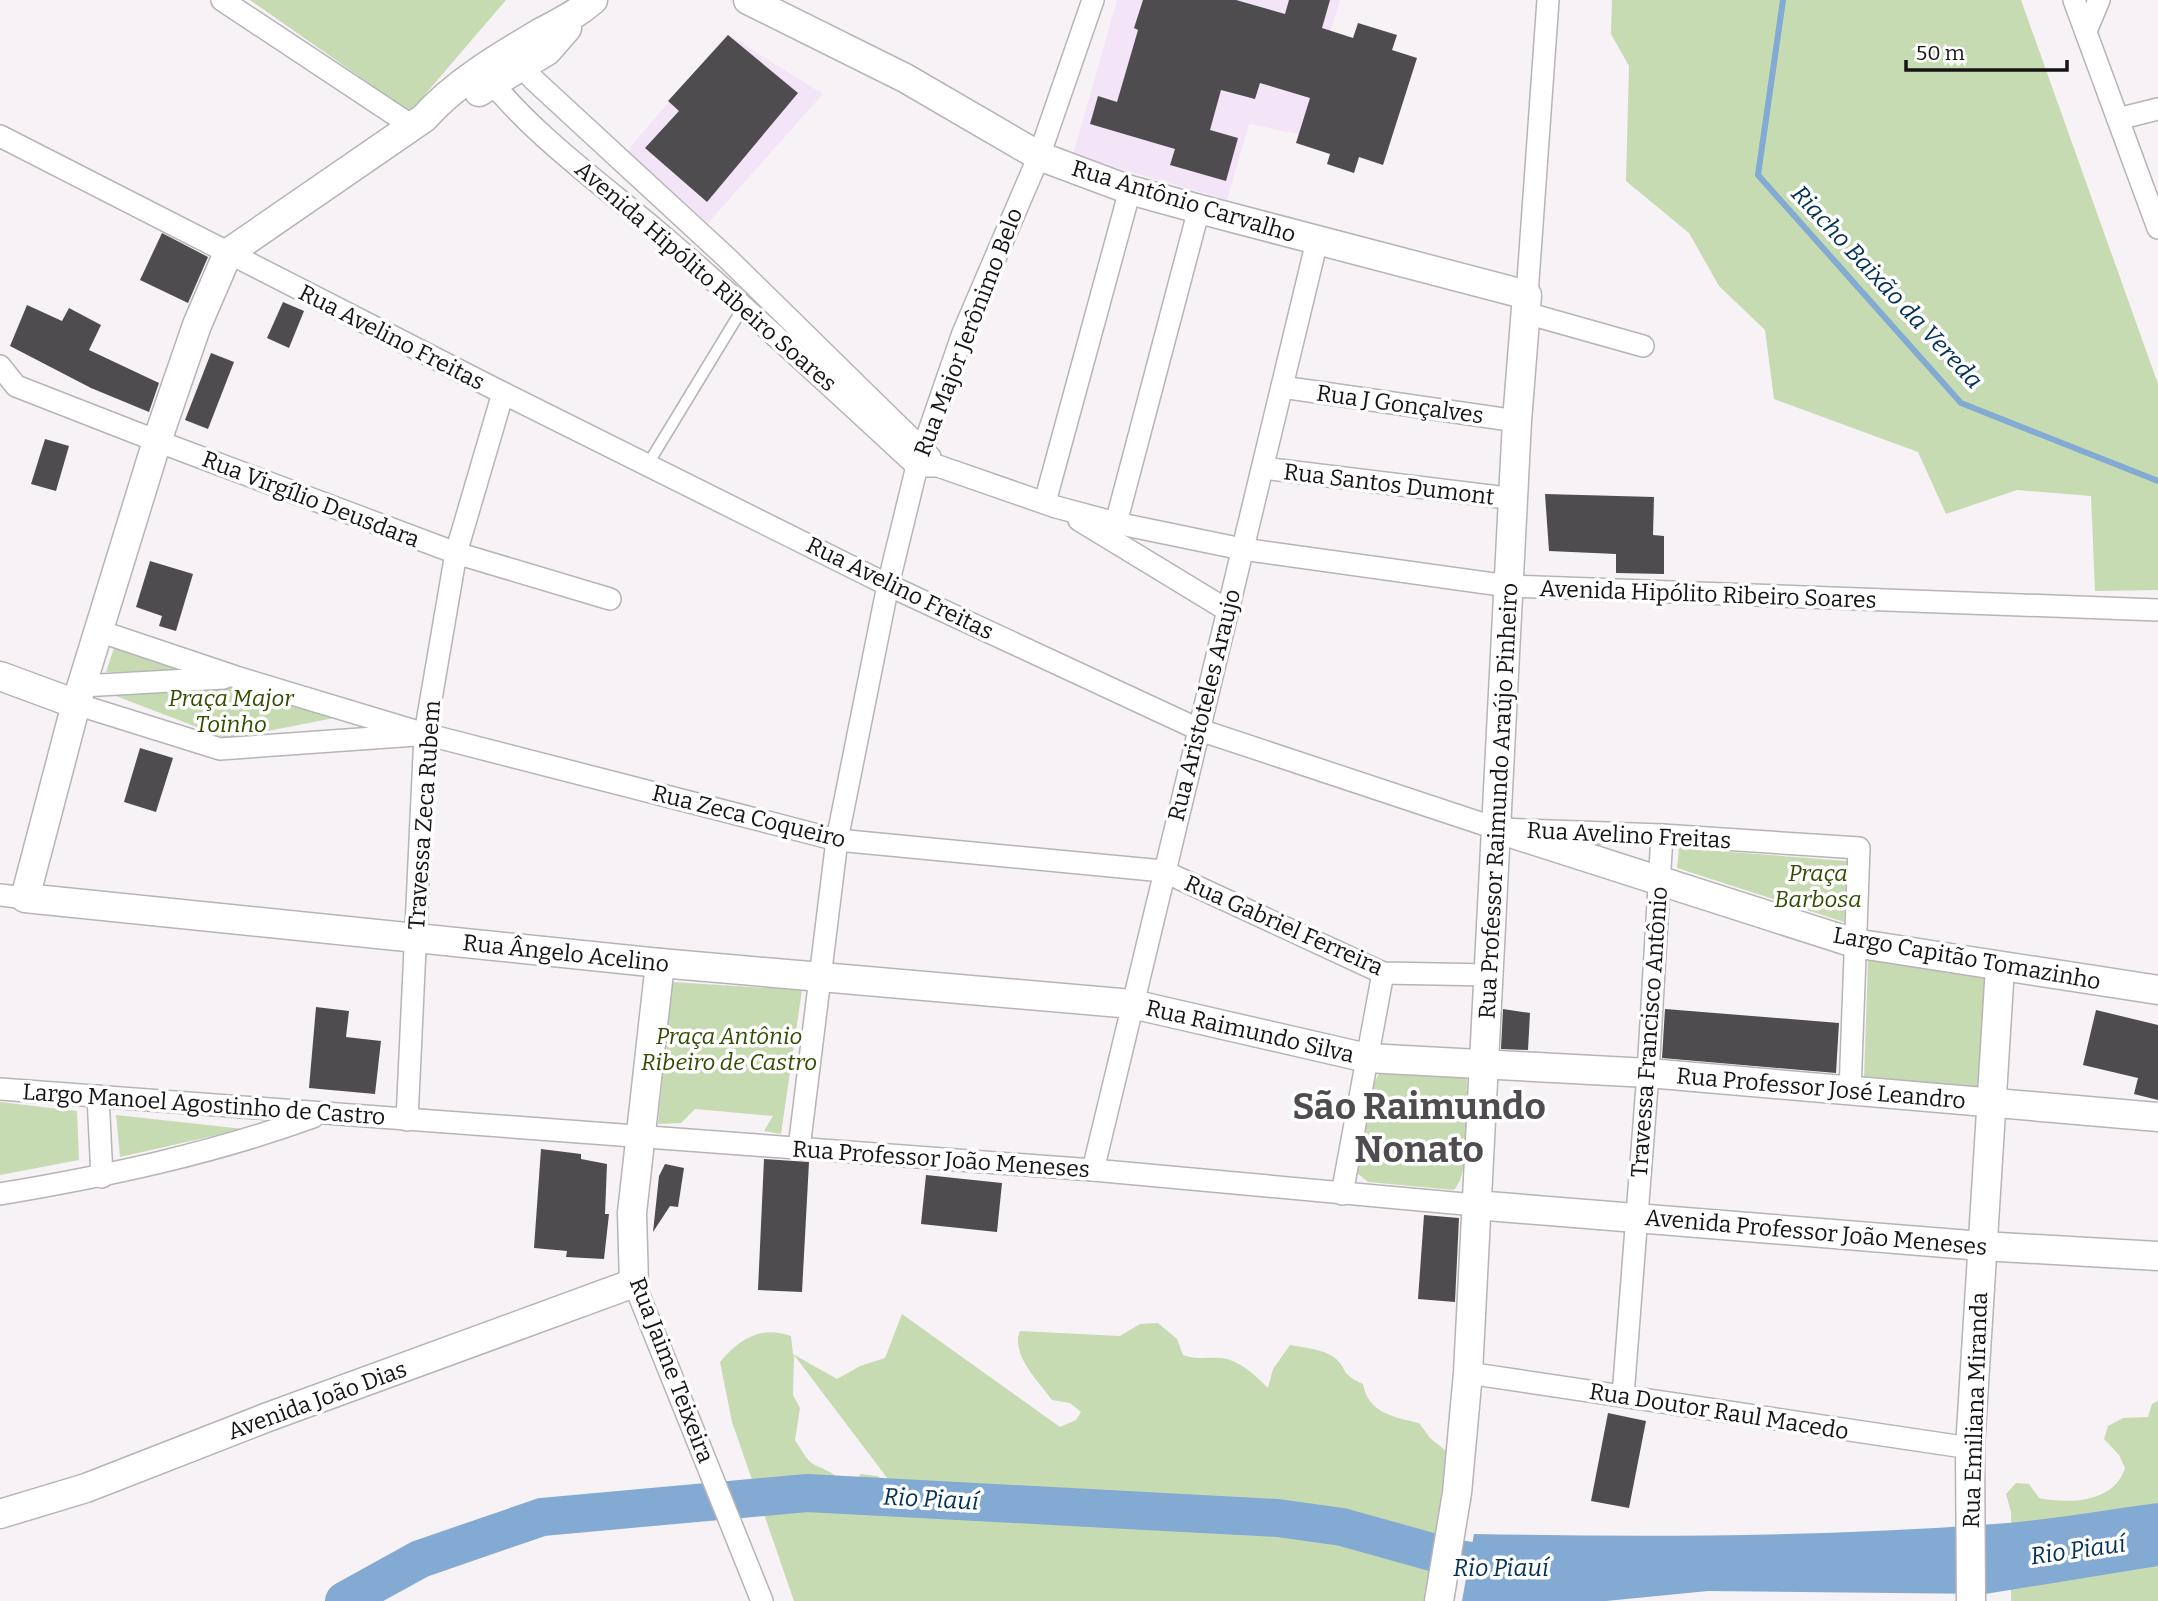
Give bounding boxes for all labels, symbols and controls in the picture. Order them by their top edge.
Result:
scale bar [1906,28,2067,72]
text: 50 m [1916,40,1965,66]
street label: Rua Antônio Carvalho [1069,154,1299,248]
street label: Avenida Hipólito Ribeiro Soares [570,155,842,397]
water label: Riacho Baixão da Vereda [1786,180,1988,394]
street label: Rua Major Jerônimo Belo [908,204,1028,460]
street label: Rua Avelino Freitas [294,278,490,396]
street label: Rua J Gonçalves [1315,378,1485,430]
street label: Rua Virgílio Deusdara [198,445,424,554]
street label: Rua Santos Dumont [1282,457,1496,511]
street label: Rua Avelino Freitas [802,531,998,645]
street label: Avenida Hipólito Ribeiro Soares [1539,574,1877,614]
street label: Rua Professor Raimundo Araújo Pinheiro [1473,582,1523,1020]
street label: Rua Aristoteles Araujo [1162,586,1246,824]
park label: Praça Major Toinho [168,684,295,738]
street label: Travessa Zeca Rubem [402,699,446,931]
street label: Rua Zeca Coqueiro [649,778,849,854]
street label: Rua Avelino Freitas [1526,816,1732,854]
park label: Praça Barbosa [1774,859,1862,913]
street label: Rua Gabriel Ferreira [1180,869,1388,982]
street label: Travessa Francisco Antônio [1625,885,1673,1179]
street label: Largo Capitão Tomazinho [1831,921,2103,995]
street label: Rua Ângelo Acelino [461,928,671,978]
street label: Rua Raimundo Silva [1143,993,1357,1069]
park label: Praça Antônio Ribeiro de Castro [641,1022,817,1076]
street label: Rua Professor José Leandro [1675,1061,1967,1115]
street label: Largo Manoel Agostinho de Castro [22,1077,386,1131]
district label: São Raimundo Nonato [1292,1084,1546,1172]
street label: Rua Professor João Meneses [791,1135,1091,1183]
street label: Avenida Professor João Meneses [1644,1203,1988,1261]
street label: Rua Jaime Teixeira [624,1273,720,1467]
street label: Rua Emiliana Miranda [1957,1291,1993,1529]
street label: Avenida João Dias [224,1355,410,1445]
street label: Rua Doutor Raul Macedo [1587,1377,1851,1445]
water label: Rio Piauí [882,1483,982,1516]
water label: Rio Piauí [2029,1529,2130,1571]
water label: Rio Piauí [1453,1554,1551,1582]

